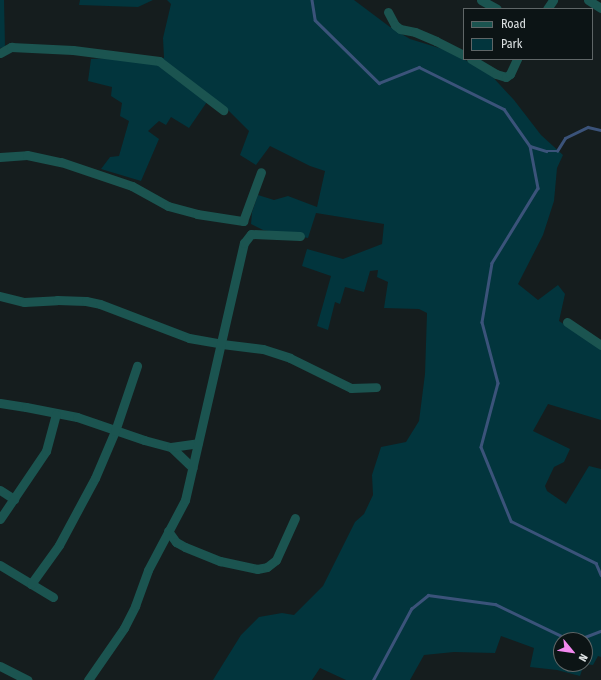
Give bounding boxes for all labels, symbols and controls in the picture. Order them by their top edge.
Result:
legend [463,8,593,60]
text: Road [501,17,526,31]
text: Park [501,37,522,51]
north arrow [553,632,593,672]
text: N [576,652,590,664]

